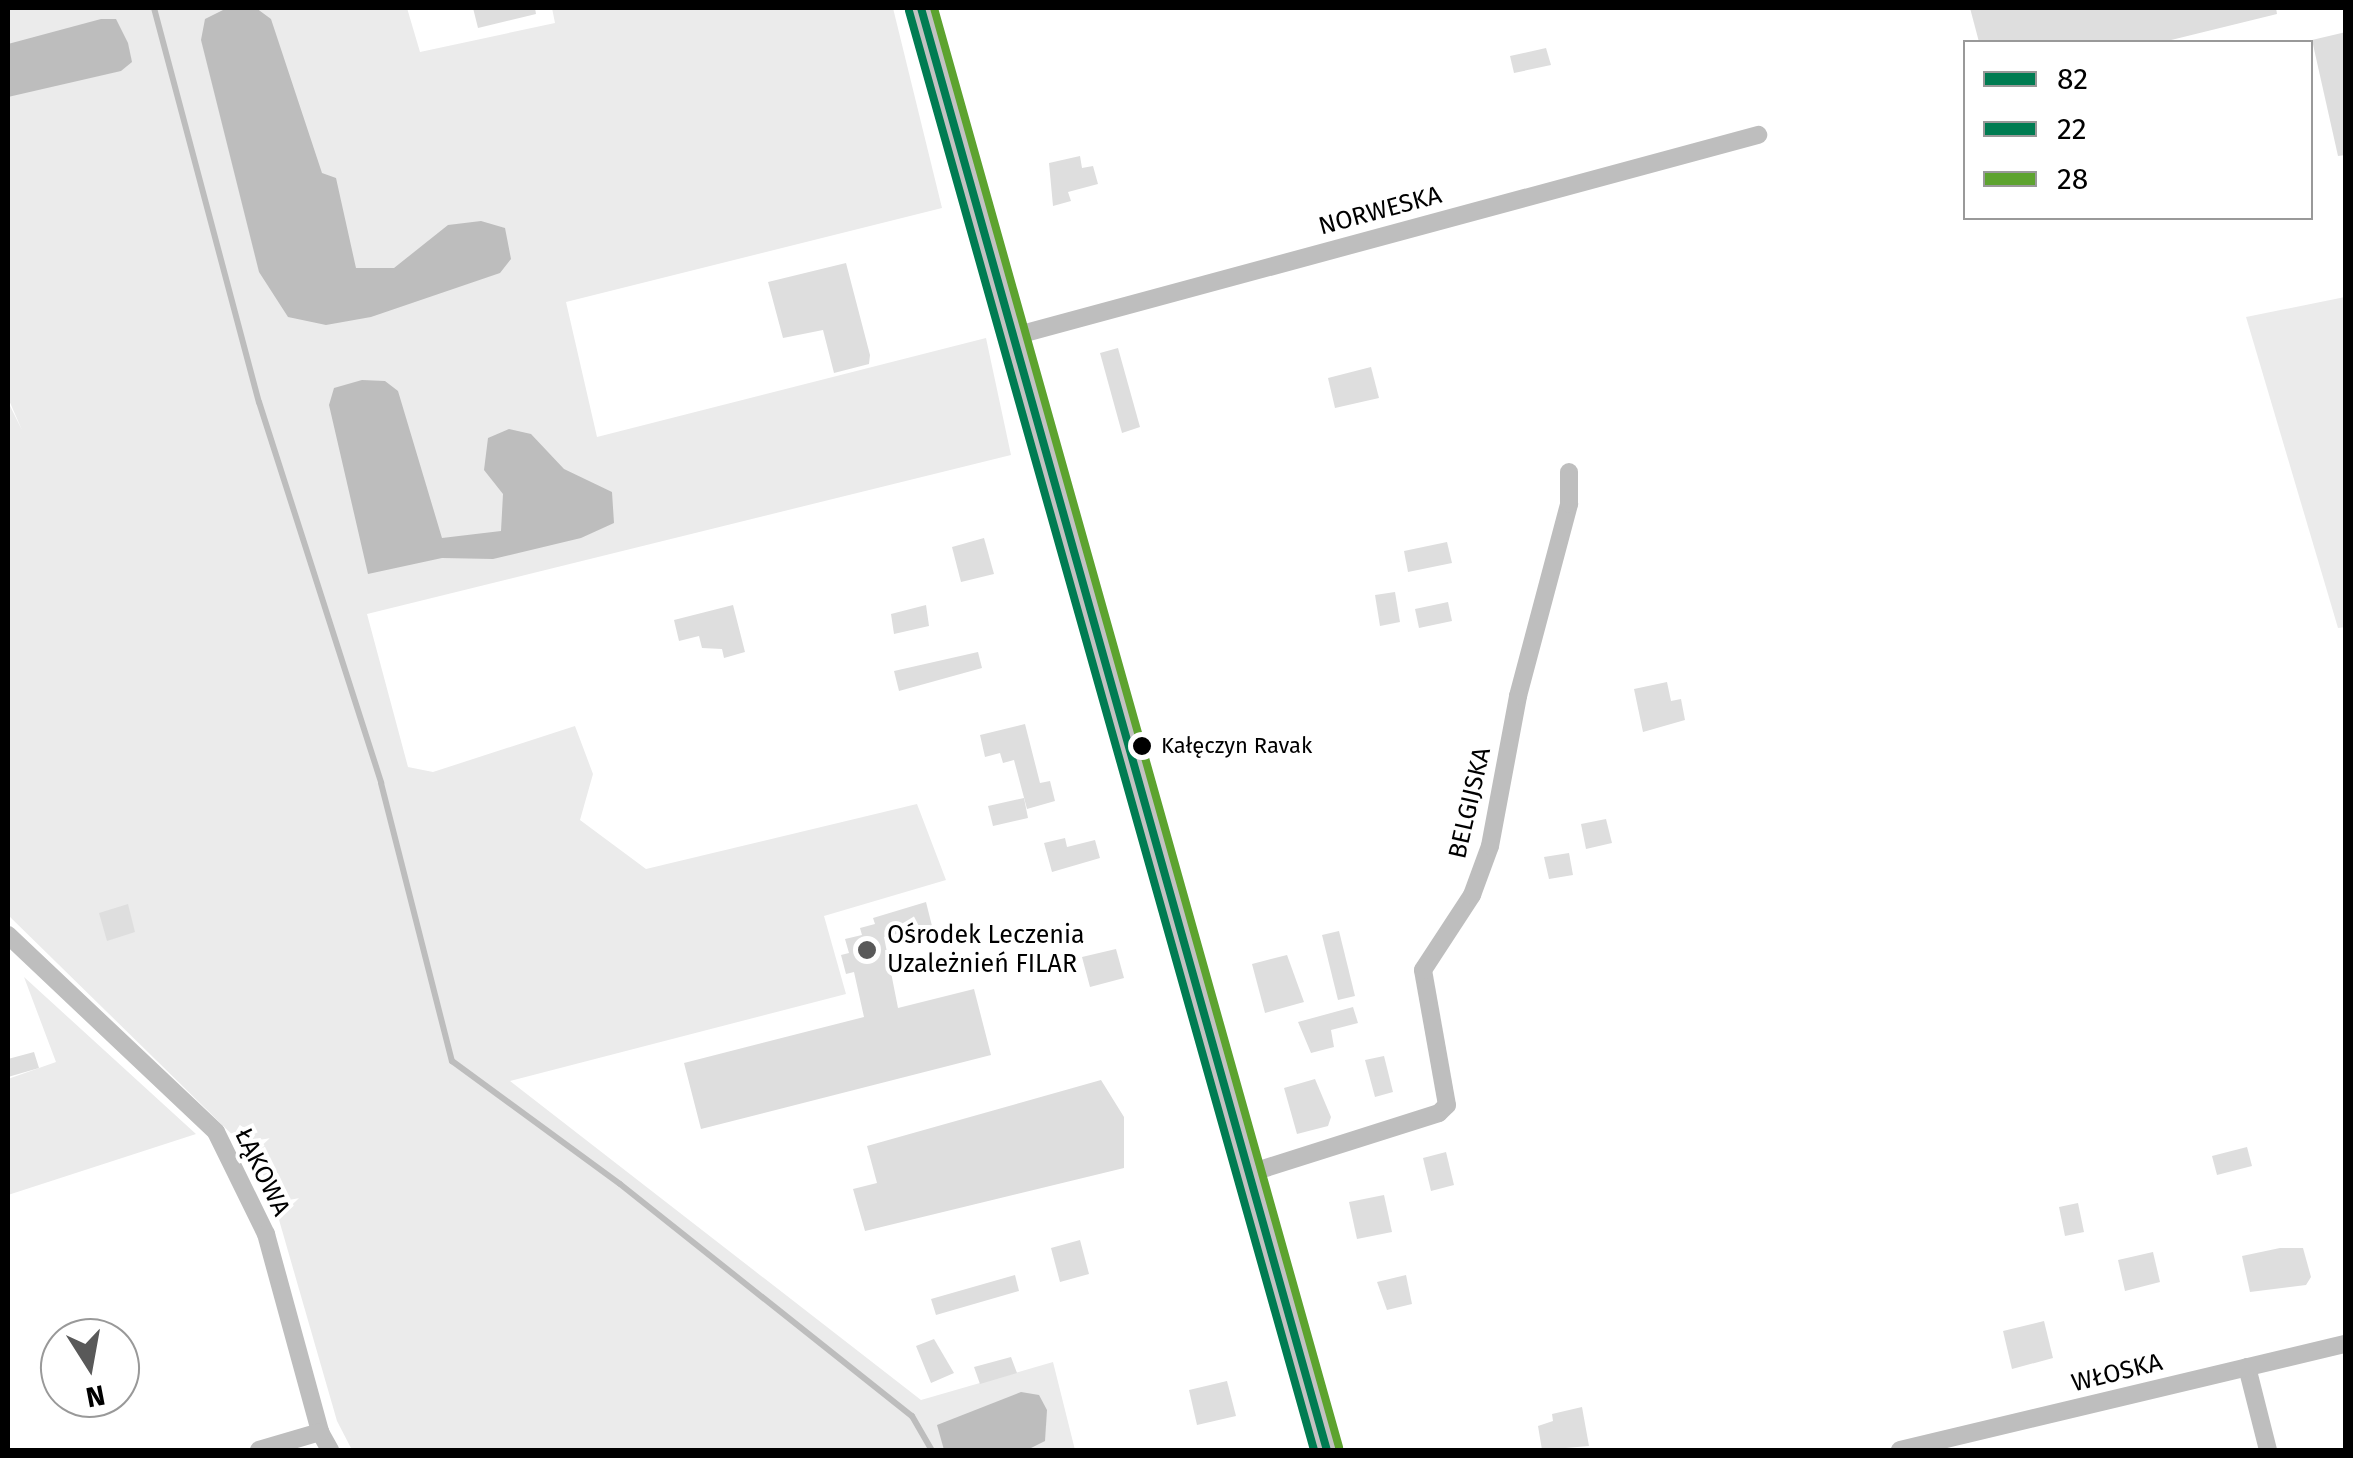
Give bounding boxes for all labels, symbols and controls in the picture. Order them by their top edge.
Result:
legend [1963,40,2313,220]
text: 82 [2057,61,2088,97]
text: 22 [2057,111,2087,147]
text: 28 [2057,161,2088,197]
street label: NORWESKA [1315,180,1445,242]
place label: Kałęczyn Ravak [1161,733,1312,759]
marker: Kałęczyn Ravak [1132,736,1152,756]
street label: BELGIJSKA [1443,744,1497,862]
place label: Ośrodek Leczenia Uzależnień FILAR [887,921,1085,980]
marker: Ośrodek Leczenia Uzależnień FILAR [856,939,878,961]
street label: ŁĄKOWA [228,1123,296,1221]
north arrow [40,1318,140,1418]
street label: WŁOSKA [2069,1347,2165,1399]
text: N [83,1378,108,1414]

